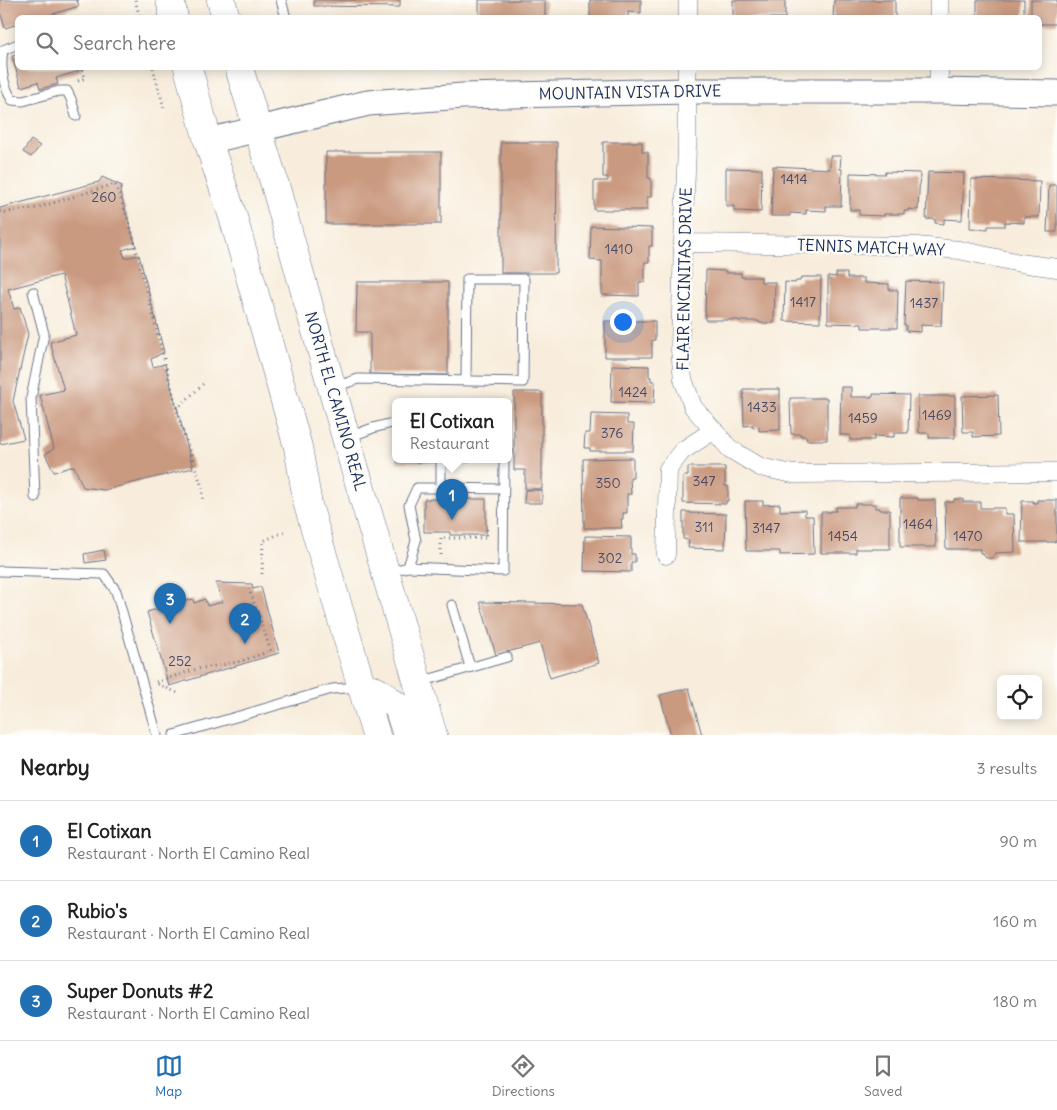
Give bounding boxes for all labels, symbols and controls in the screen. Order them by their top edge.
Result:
search box [15,15,1042,70]
icon: search [33,29,61,57]
text: Search here [73,31,176,55]
street label: MOUNTAIN VISTA DRIVE [538,80,722,104]
house number: 1414 [780,170,808,188]
street label: FLAIR ENCINITAS DRIVE [672,187,696,371]
house number: 260 [92,188,116,206]
street label: TENNIS MATCH WAY [797,234,946,260]
house number: 1410 [605,240,633,258]
house number: 1417 [790,293,816,311]
house number: 1437 [910,294,938,312]
street label: NORTH EL CAMINO REAL [301,309,371,493]
your location [610,309,636,335]
house number: 1424 [618,383,648,401]
popup [392,398,512,463]
house number: 1433 [747,398,777,416]
house number: 1469 [922,406,952,424]
text: El Cotixan [410,409,494,433]
house number: 1459 [848,409,878,427]
house number: 376 [601,424,623,442]
text: Restaurant [410,433,489,453]
house number: 347 [693,472,716,490]
house number: 350 [595,474,621,492]
pin: 1 [436,479,468,520]
house number: 1464 [903,515,933,533]
house number: 311 [695,518,713,536]
house number: 3147 [752,519,780,537]
house number: 1454 [828,527,858,545]
house number: 1470 [953,527,983,545]
house number: 302 [598,549,623,567]
pin: 3 [154,583,186,624]
pin: 2 [229,603,261,644]
house number: 252 [168,652,192,670]
map controls [997,675,1042,720]
button: locate [997,675,1042,720]
text: Nearby [20,754,90,781]
text: 3 results [977,758,1037,778]
text: El Cotixan [67,819,151,843]
text: 1 [33,831,39,851]
text: 90 m [999,831,1037,851]
text: Restaurant · North El Camino Real [67,843,310,863]
text: Rubio's [67,899,127,923]
text: 2 [32,911,40,931]
text: 160 m [993,911,1037,931]
text: Restaurant · North El Camino Real [67,923,310,943]
text: Super Donuts #2 [67,979,213,1003]
text: 3 [31,991,41,1011]
text: 180 m [993,991,1037,1011]
text: Restaurant · North El Camino Real [67,1003,310,1023]
tab: Map [155,1052,183,1100]
tab: Directions [492,1052,555,1100]
tab: Saved [864,1052,902,1100]

